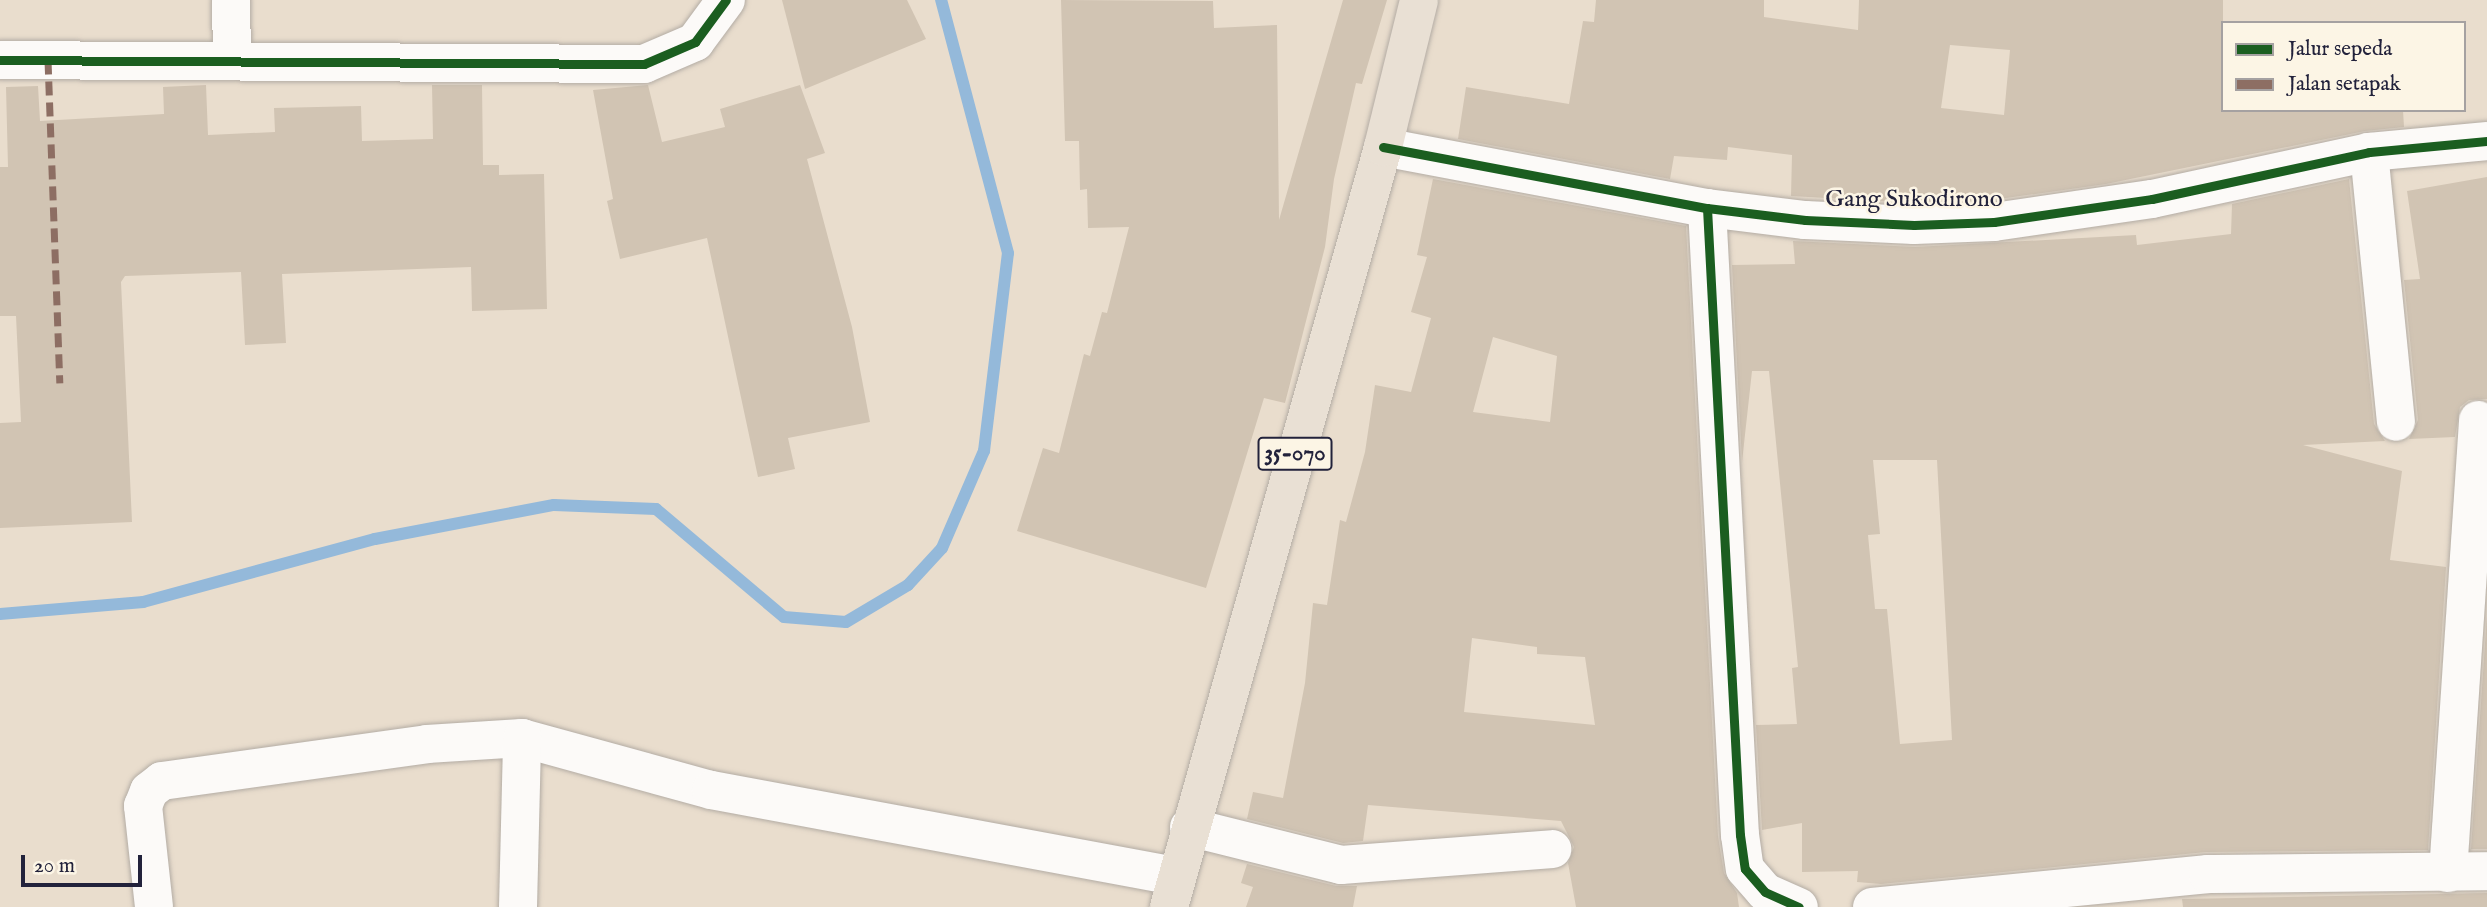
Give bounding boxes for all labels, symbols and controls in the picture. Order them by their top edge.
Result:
legend [2221,21,2466,112]
text: Jalur sepeda [2288,36,2392,63]
text: Jalan setapak [2288,71,2401,98]
street label: Gang Sukodirono [1825,186,2003,214]
road number: 35-070 [1256,435,1334,474]
scale bar [24,841,145,885]
text: 20 m [34,853,75,880]

